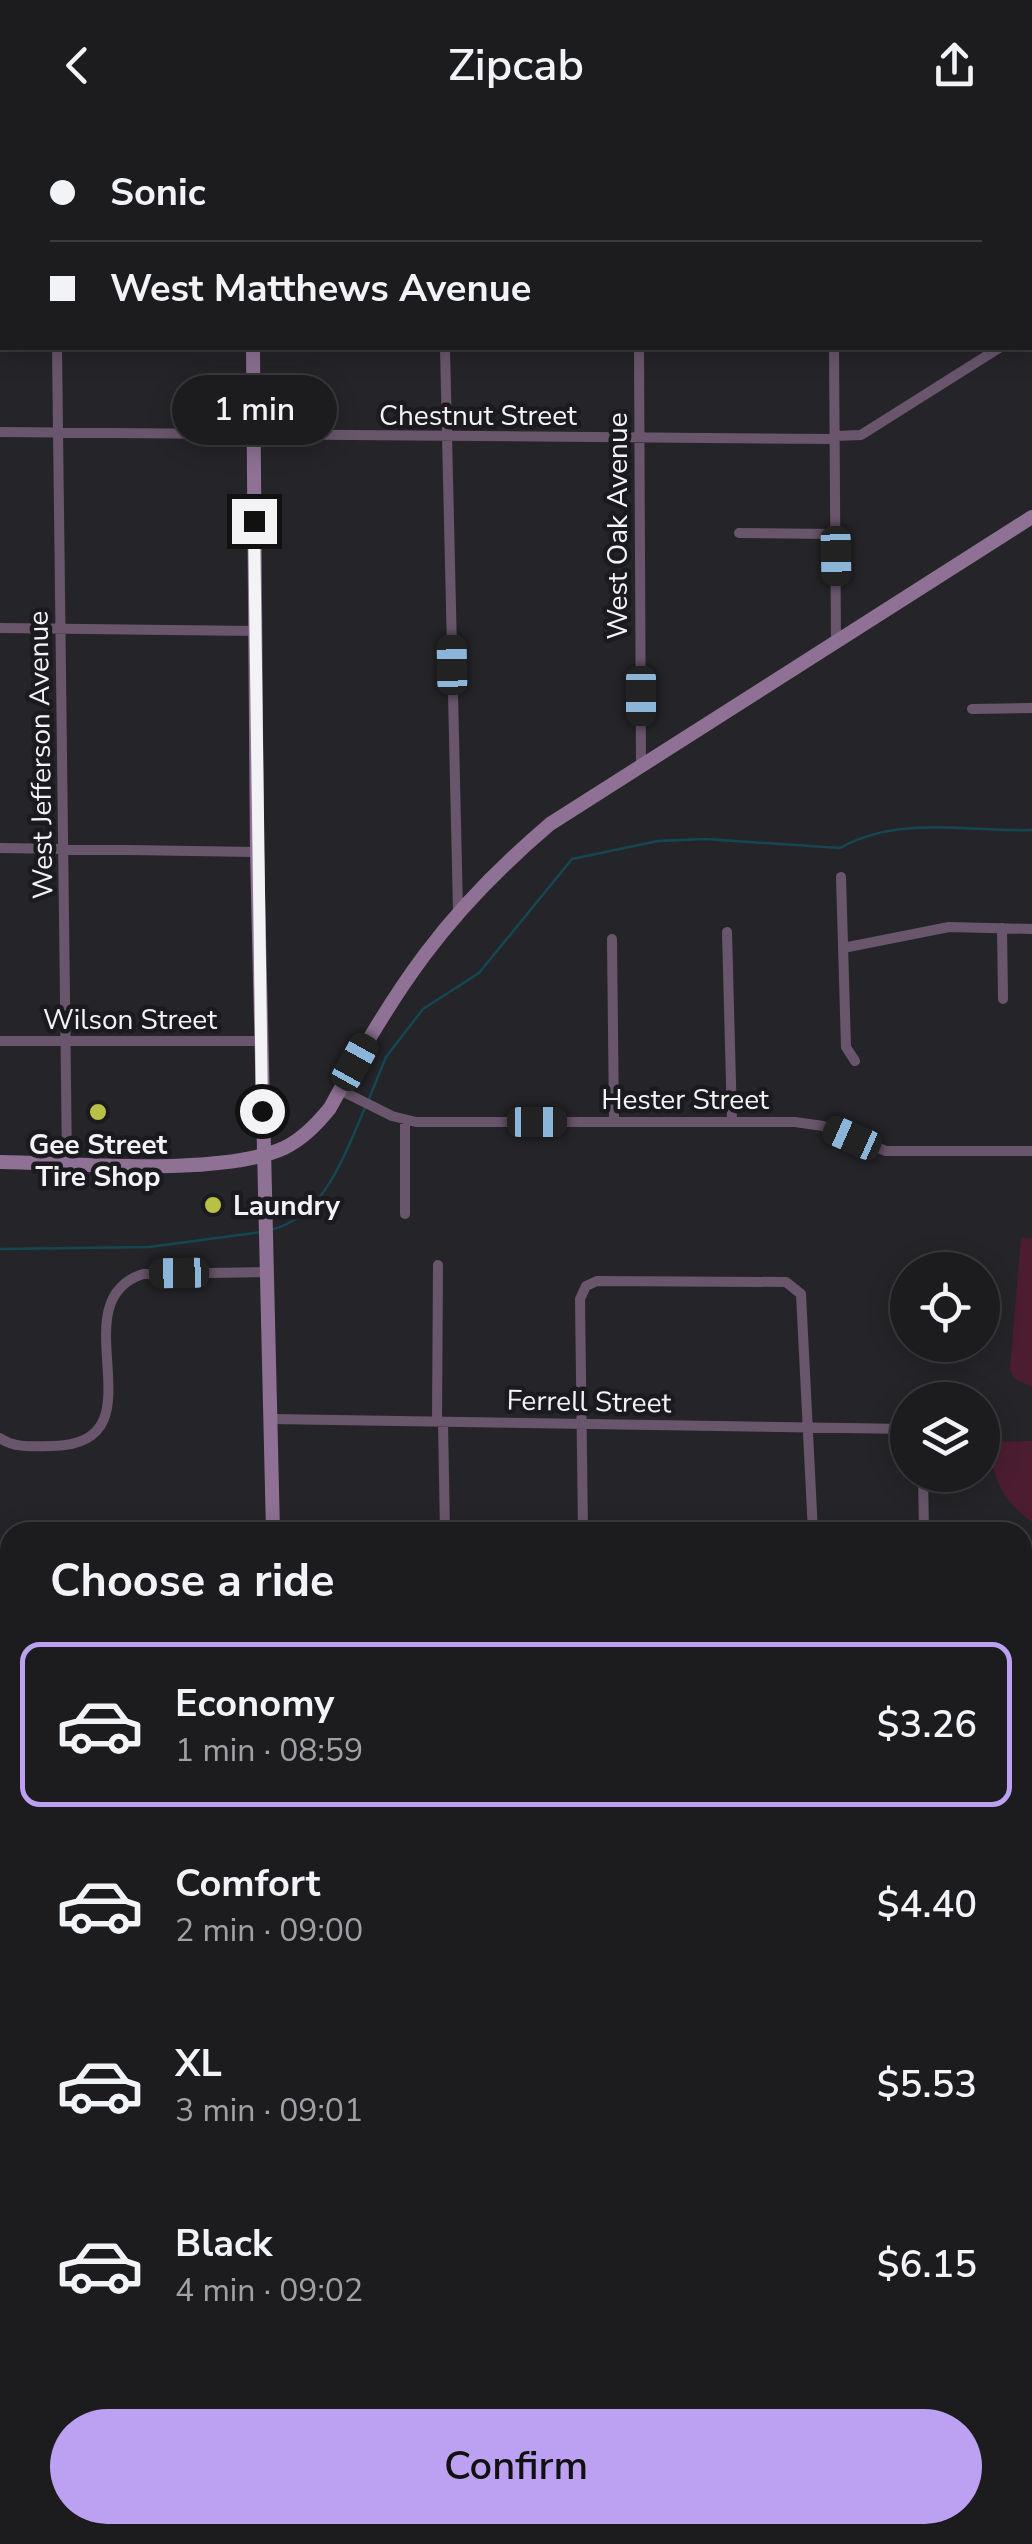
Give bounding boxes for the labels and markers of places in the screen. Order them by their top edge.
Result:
marker: Gee Street Tire Shop [87,1101,109,1123]
place label: Gee Street Tire Shop [29,1126,168,1196]
place label: Laundry [233,1187,340,1225]
marker: Laundry [202,1194,224,1216]

